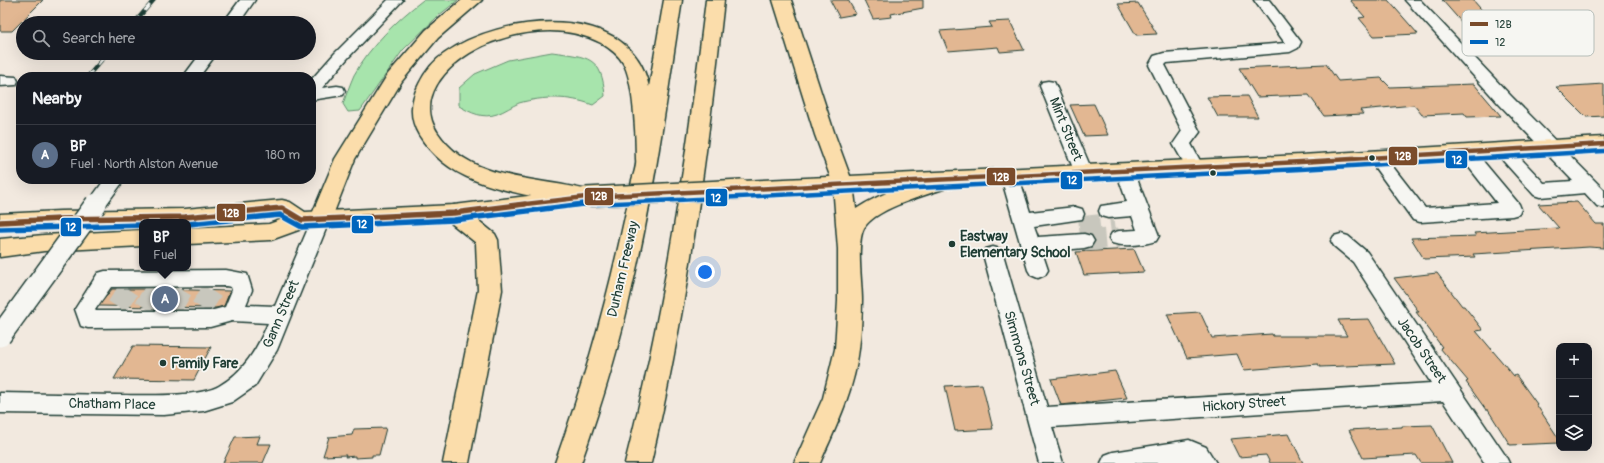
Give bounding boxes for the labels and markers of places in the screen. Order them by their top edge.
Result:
unlabelled marker [1367,153,1377,163]
unlabelled marker [1208,168,1218,178]
place label: Eastway Elementary School [960,228,1071,261]
marker: Eastway Elementary School [947,239,957,249]
pin: A [152,284,178,314]
place label: Family Fare [171,355,239,372]
marker: Family Fare [158,358,168,368]

